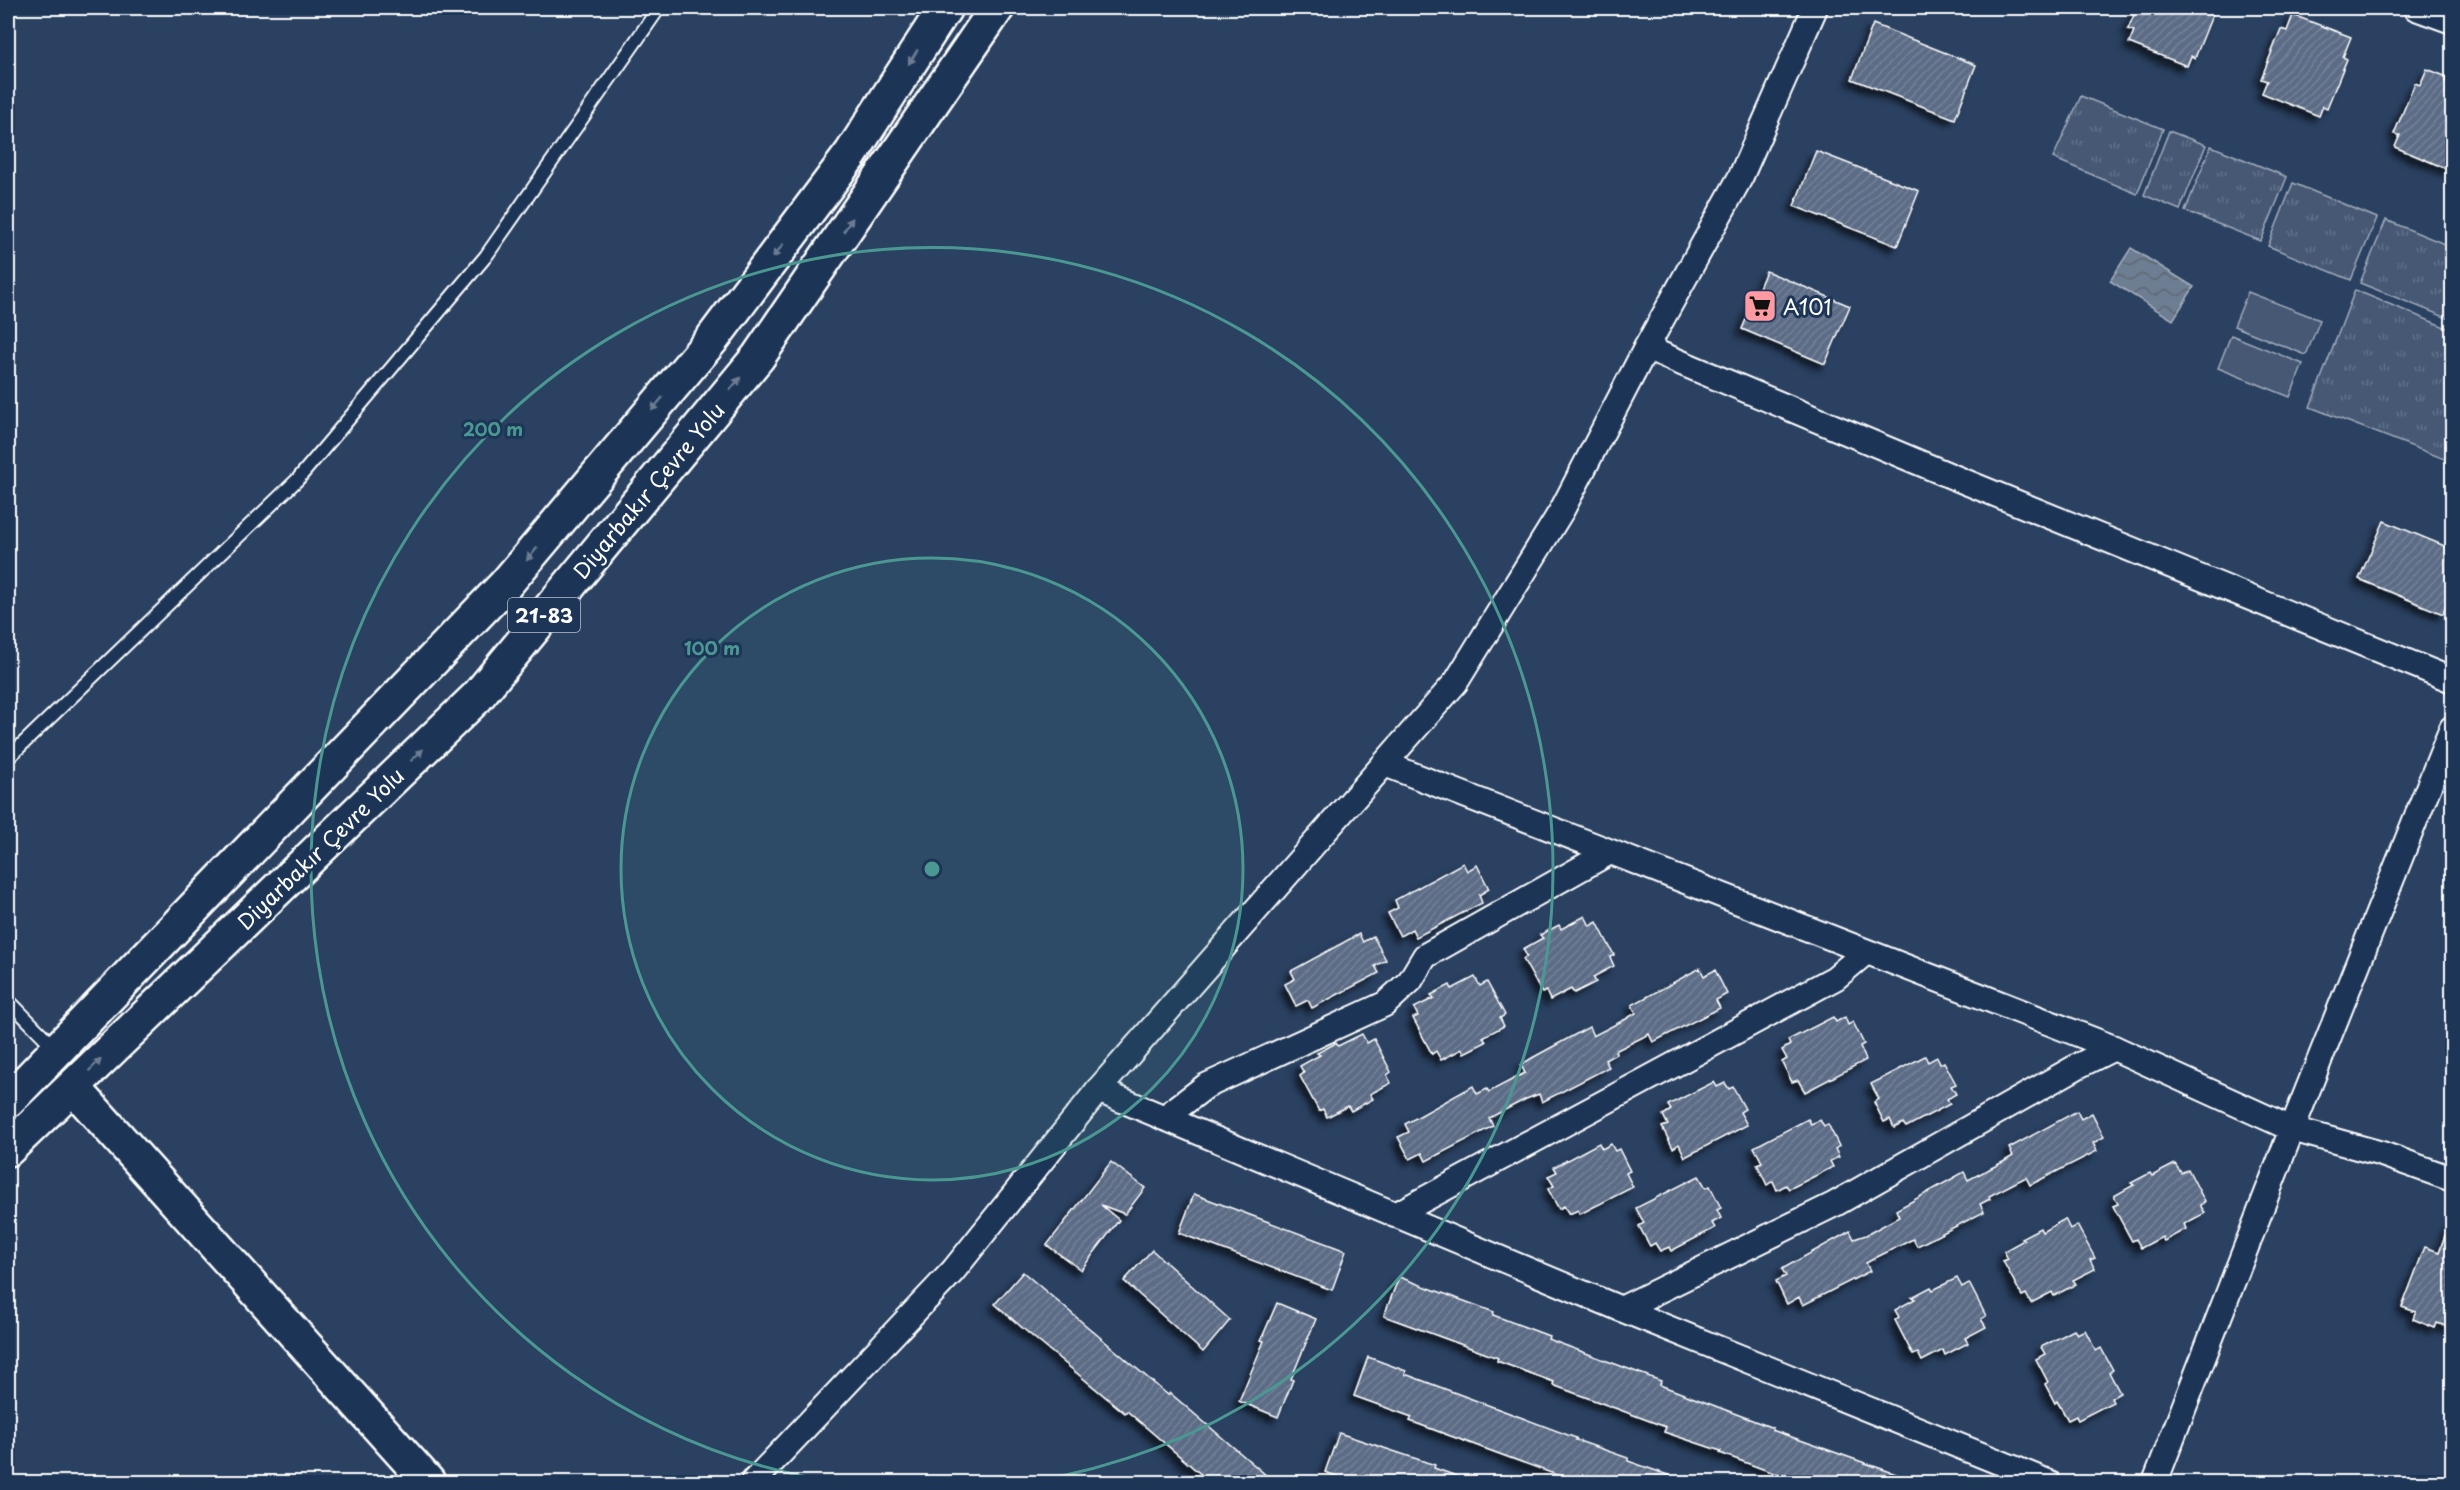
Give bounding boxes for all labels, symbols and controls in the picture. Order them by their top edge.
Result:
one-way arrow [908,49,919,65]
one-way arrow [842,217,853,233]
one-way arrow [773,244,785,259]
supermarket icon: A101 [1742,288,1778,324]
place label: A101 [1783,290,1832,322]
one-way arrow [728,377,741,392]
street label: Diyarbakır Çevre Yolu [565,395,731,585]
one-way arrow [651,396,664,412]
text: 200 m [463,415,523,442]
one-way arrow [526,546,539,561]
road number: 21-83 [508,598,580,632]
text: 100 m [684,634,740,661]
one-way arrow [409,748,423,762]
street label: Diyarbakır Çevre Yolu [229,760,411,936]
centre of rings [922,859,942,879]
one-way arrow [88,1059,102,1073]

